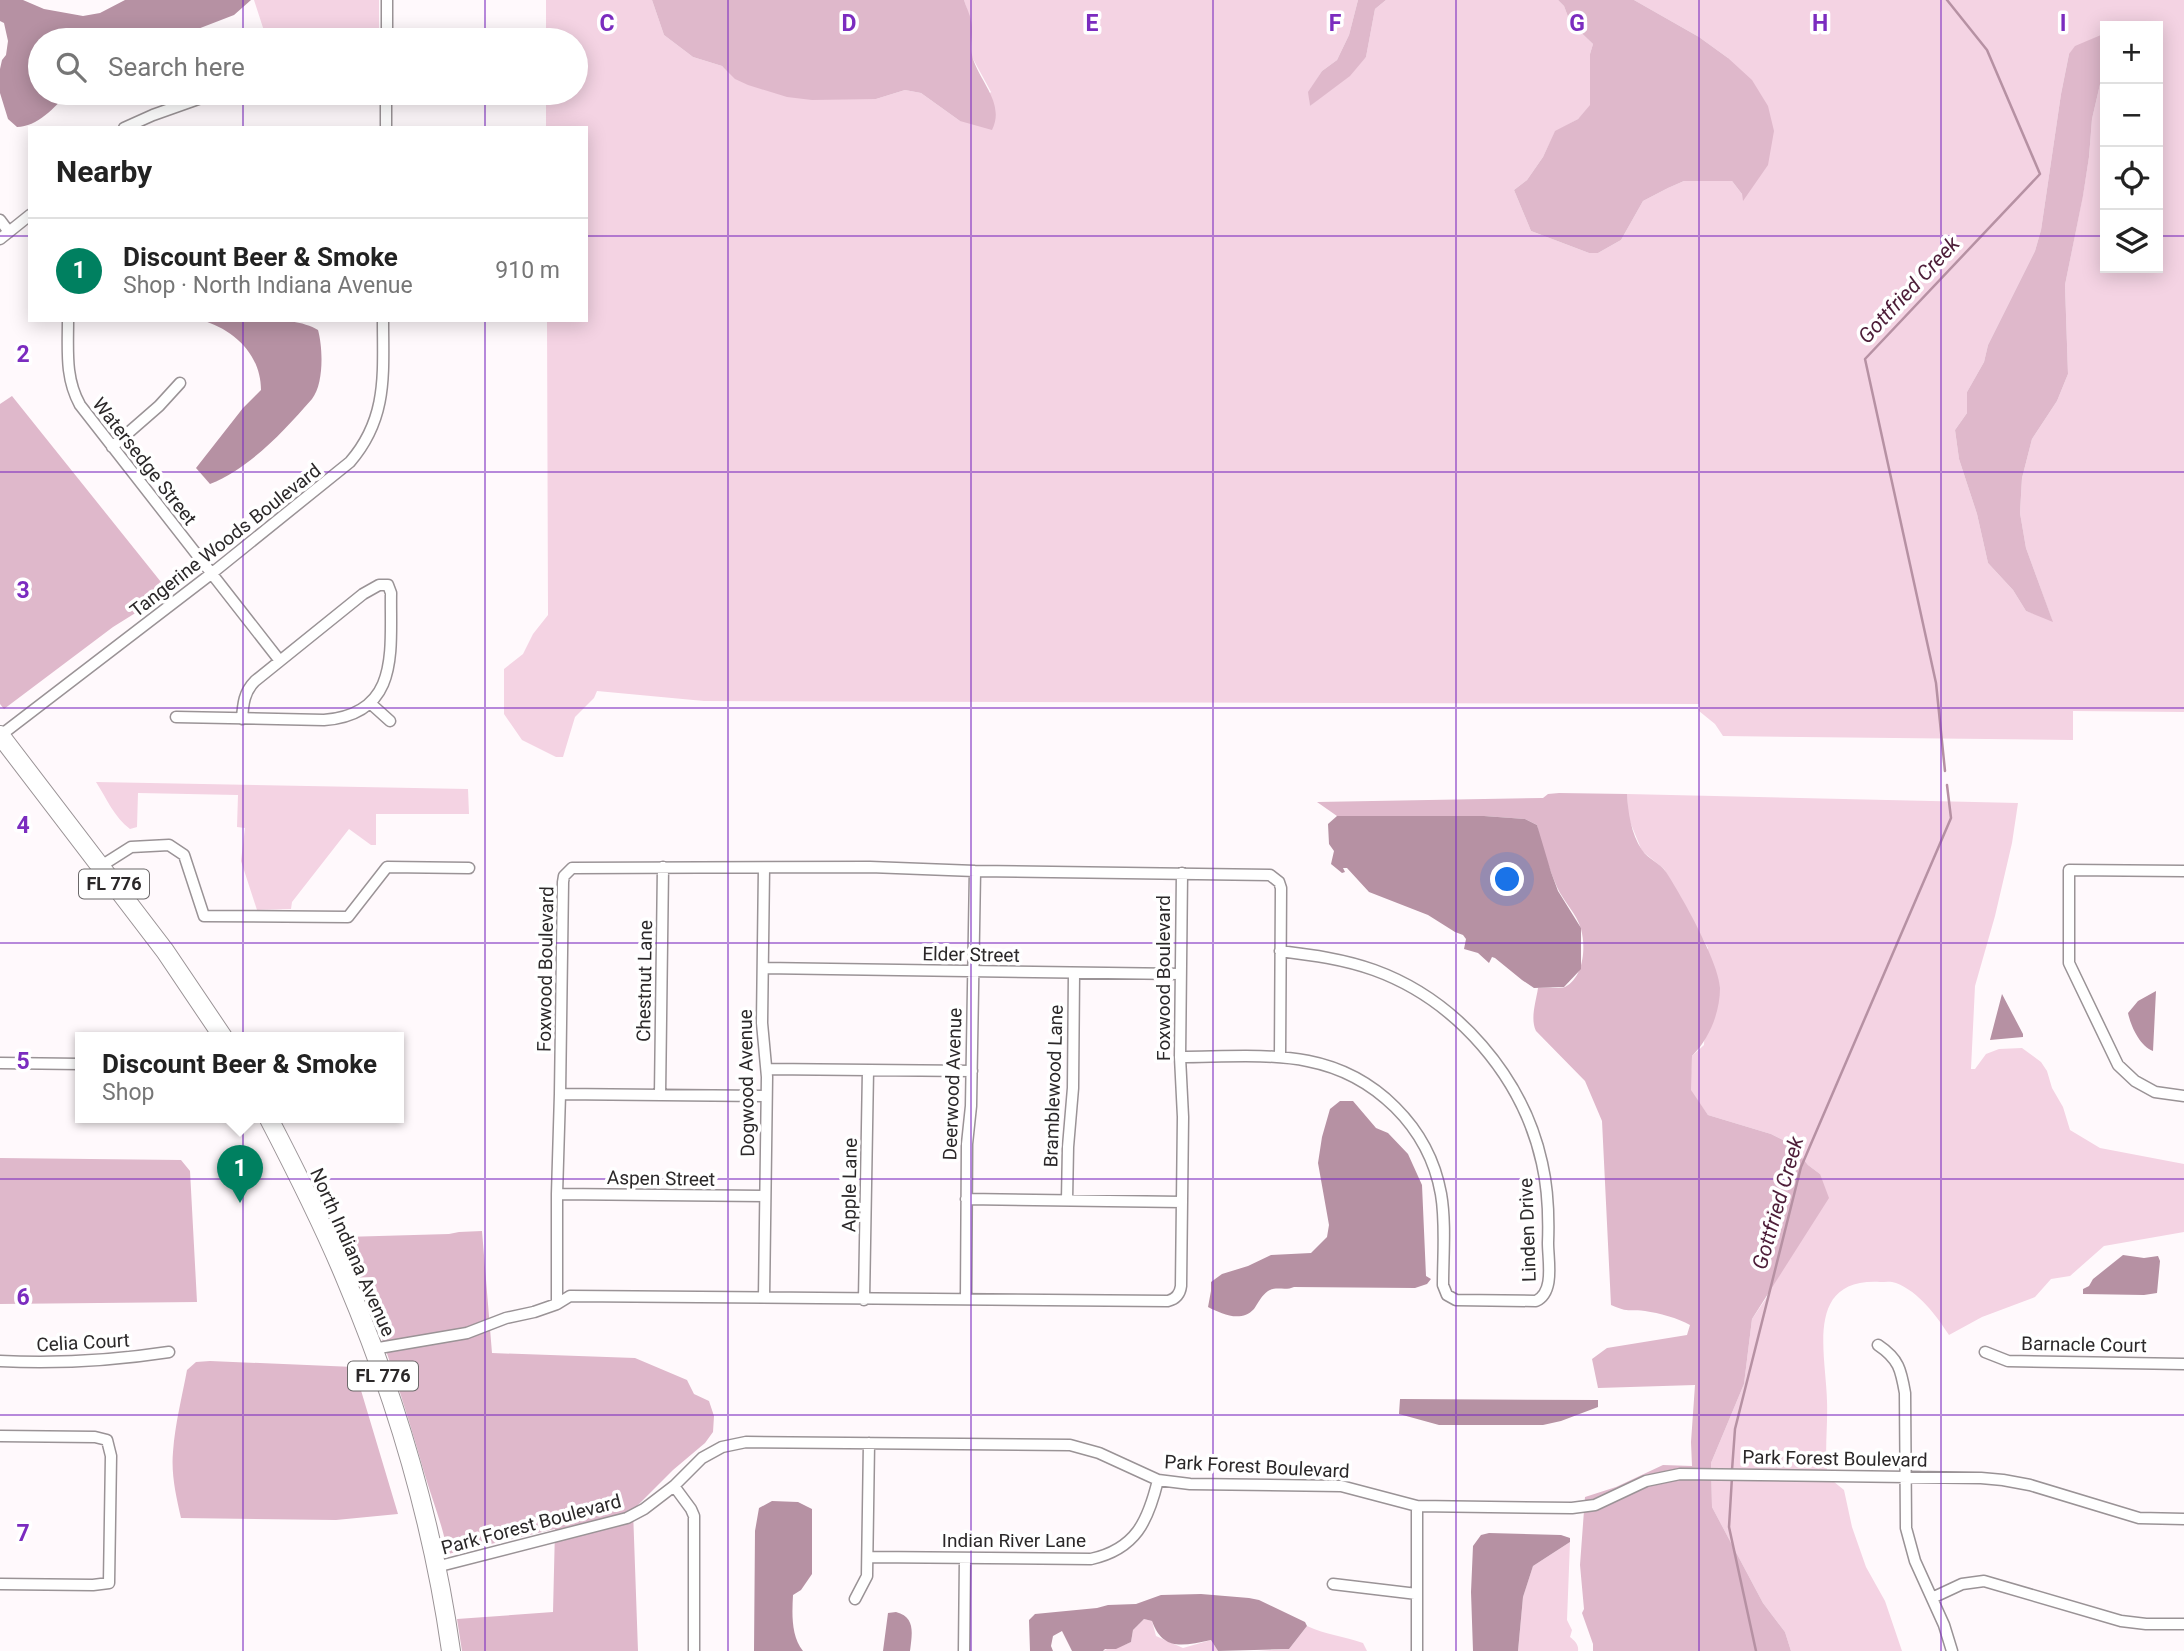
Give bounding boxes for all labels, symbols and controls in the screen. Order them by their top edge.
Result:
text: C [599,10,615,37]
text: D [842,10,856,37]
text: E [1086,10,1099,37]
text: F [1329,10,1342,37]
text: G [1569,10,1585,37]
text: H [1812,10,1828,37]
text: I [2060,10,2066,37]
map controls [2100,21,2163,273]
button: + [2100,21,2163,84]
search box [28,28,588,105]
icon: search [52,48,90,86]
text: Search here [108,52,245,82]
button: − [2100,84,2163,147]
button: locate [2100,147,2163,210]
text: Nearby [56,154,152,189]
button: layers [2100,210,2163,273]
water label: Gottfried Creek [1853,231,1965,348]
text: Discount Beer & Smoke [123,242,398,272]
text: 1 [72,257,86,284]
text: 910 m [495,257,560,284]
text: Shop · North Indiana Avenue [123,272,413,299]
text: 2 [16,341,30,368]
street label: Watersedge Street [88,393,202,530]
street label: Tangerine Woods Boulevard [125,459,325,622]
text: 3 [16,577,30,604]
text: 4 [16,812,30,839]
your location [1490,862,1524,896]
road number: FL 776 [79,870,149,898]
street label: Foxwood Boulevard [533,886,558,1052]
street label: Foxwood Boulevard [1152,895,1175,1061]
street label: Chestnut Lane [632,920,657,1042]
street label: Elder Street [922,942,1020,967]
street label: Bramblewood Lane [1039,1004,1068,1168]
street label: Deerwood Avenue [938,1007,967,1161]
street label: Dogwood Avenue [734,1009,759,1157]
popup [75,1032,404,1123]
text: 5 [16,1048,30,1075]
text: Discount Beer & Smoke [102,1049,377,1079]
text: Shop [102,1079,154,1106]
water label: Gottfried Creek [1748,1133,1809,1272]
street label: Apple Lane [837,1138,862,1232]
pin: 1 [217,1145,263,1203]
street label: North Indiana Avenue [305,1165,400,1340]
street label: Aspen Street [607,1166,715,1191]
street label: Linden Drive [1514,1178,1541,1282]
text: 6 [16,1284,30,1311]
street label: Celia Court [36,1329,130,1356]
street label: Barnacle Court [2021,1332,2147,1357]
road number: FL 776 [348,1362,418,1391]
street label: Park Forest Boulevard [1742,1445,1928,1472]
street label: Park Forest Boulevard [1164,1450,1350,1483]
street label: Park Forest Boulevard [439,1489,624,1560]
text: 7 [16,1520,30,1547]
street label: Indian River Lane [942,1529,1086,1552]

